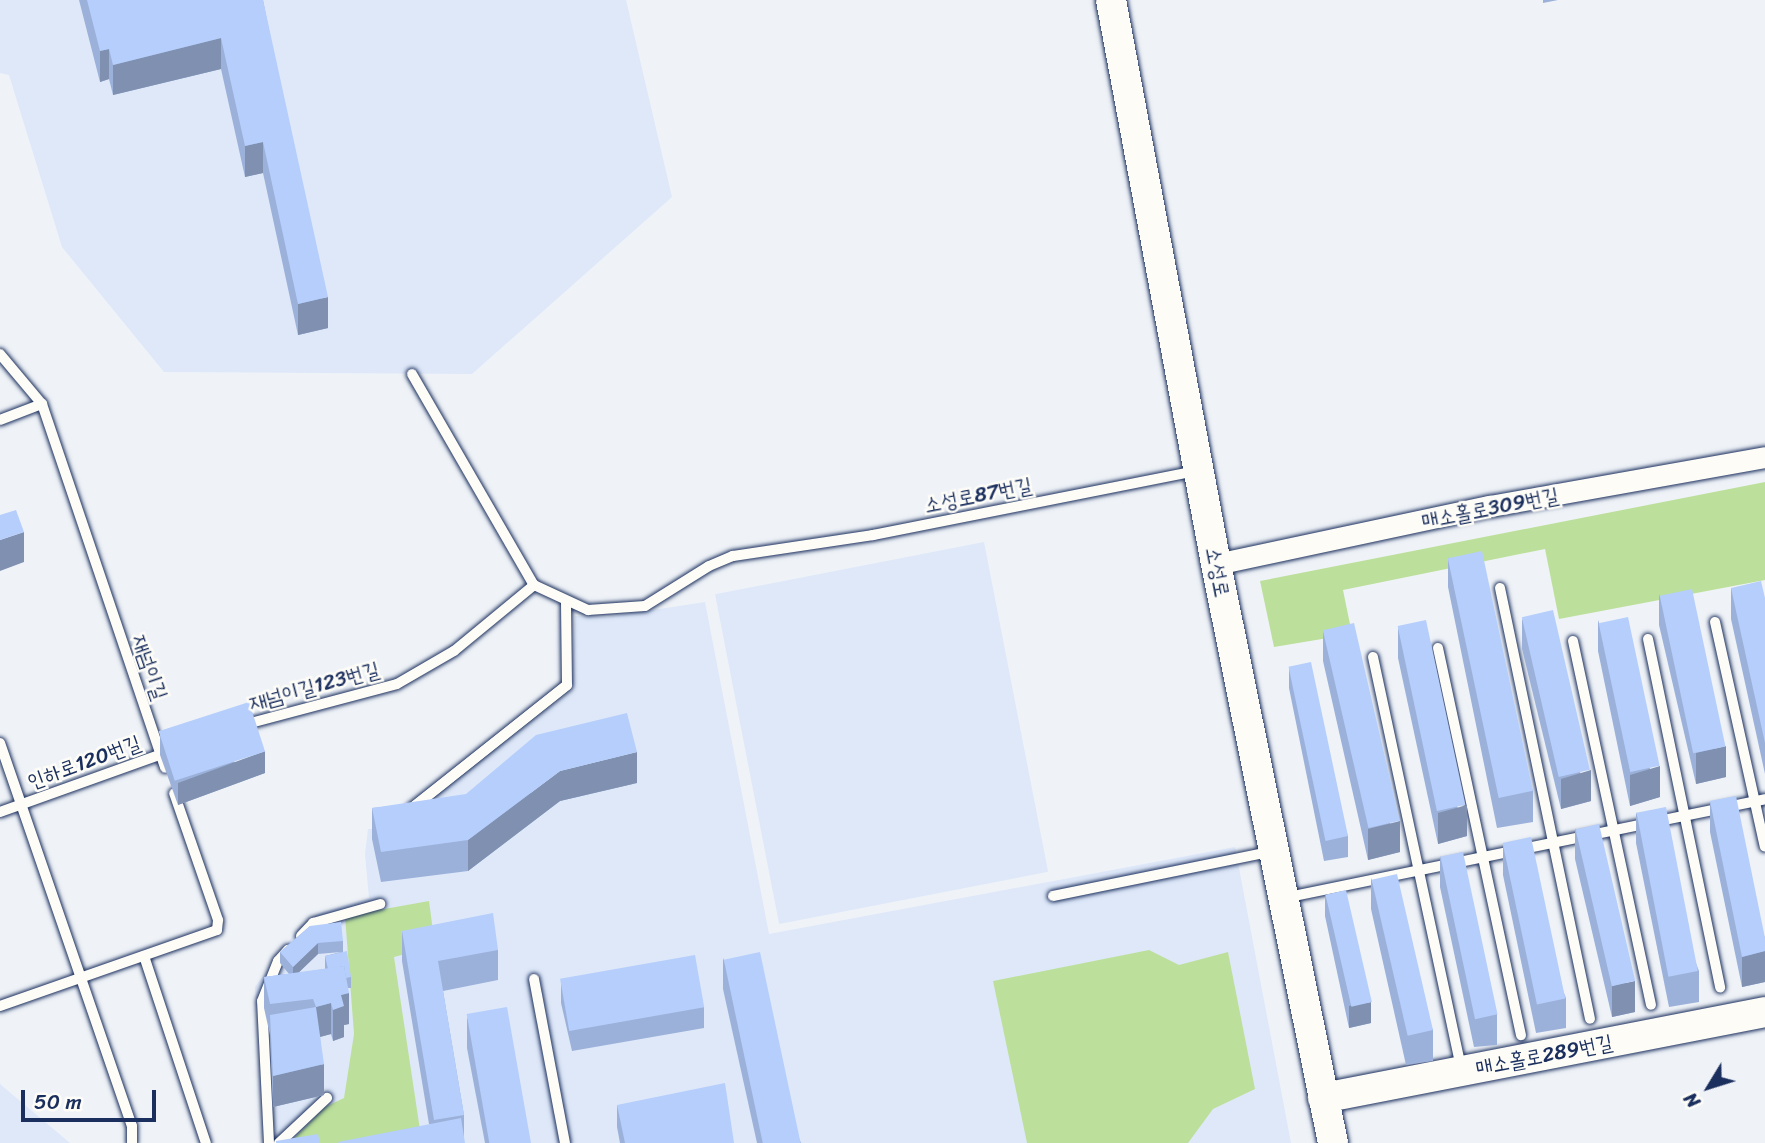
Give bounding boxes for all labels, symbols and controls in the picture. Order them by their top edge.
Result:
street label: 소성로87번길 [922,472,1034,518]
street label: 매소홀로309번길 [1419,482,1561,534]
street label: 소성로 [1201,545,1235,599]
street label: 재넘이길 [127,631,173,703]
street label: 재넘이길123번길 [246,656,382,716]
street label: 인하로120번길 [24,730,144,794]
street label: 매소홀로289번길 [1473,1029,1615,1081]
north arrow [1674,1052,1744,1122]
scale bar [24,1076,159,1120]
text: 50 m [34,1083,82,1121]
text: N [1675,1085,1709,1116]

